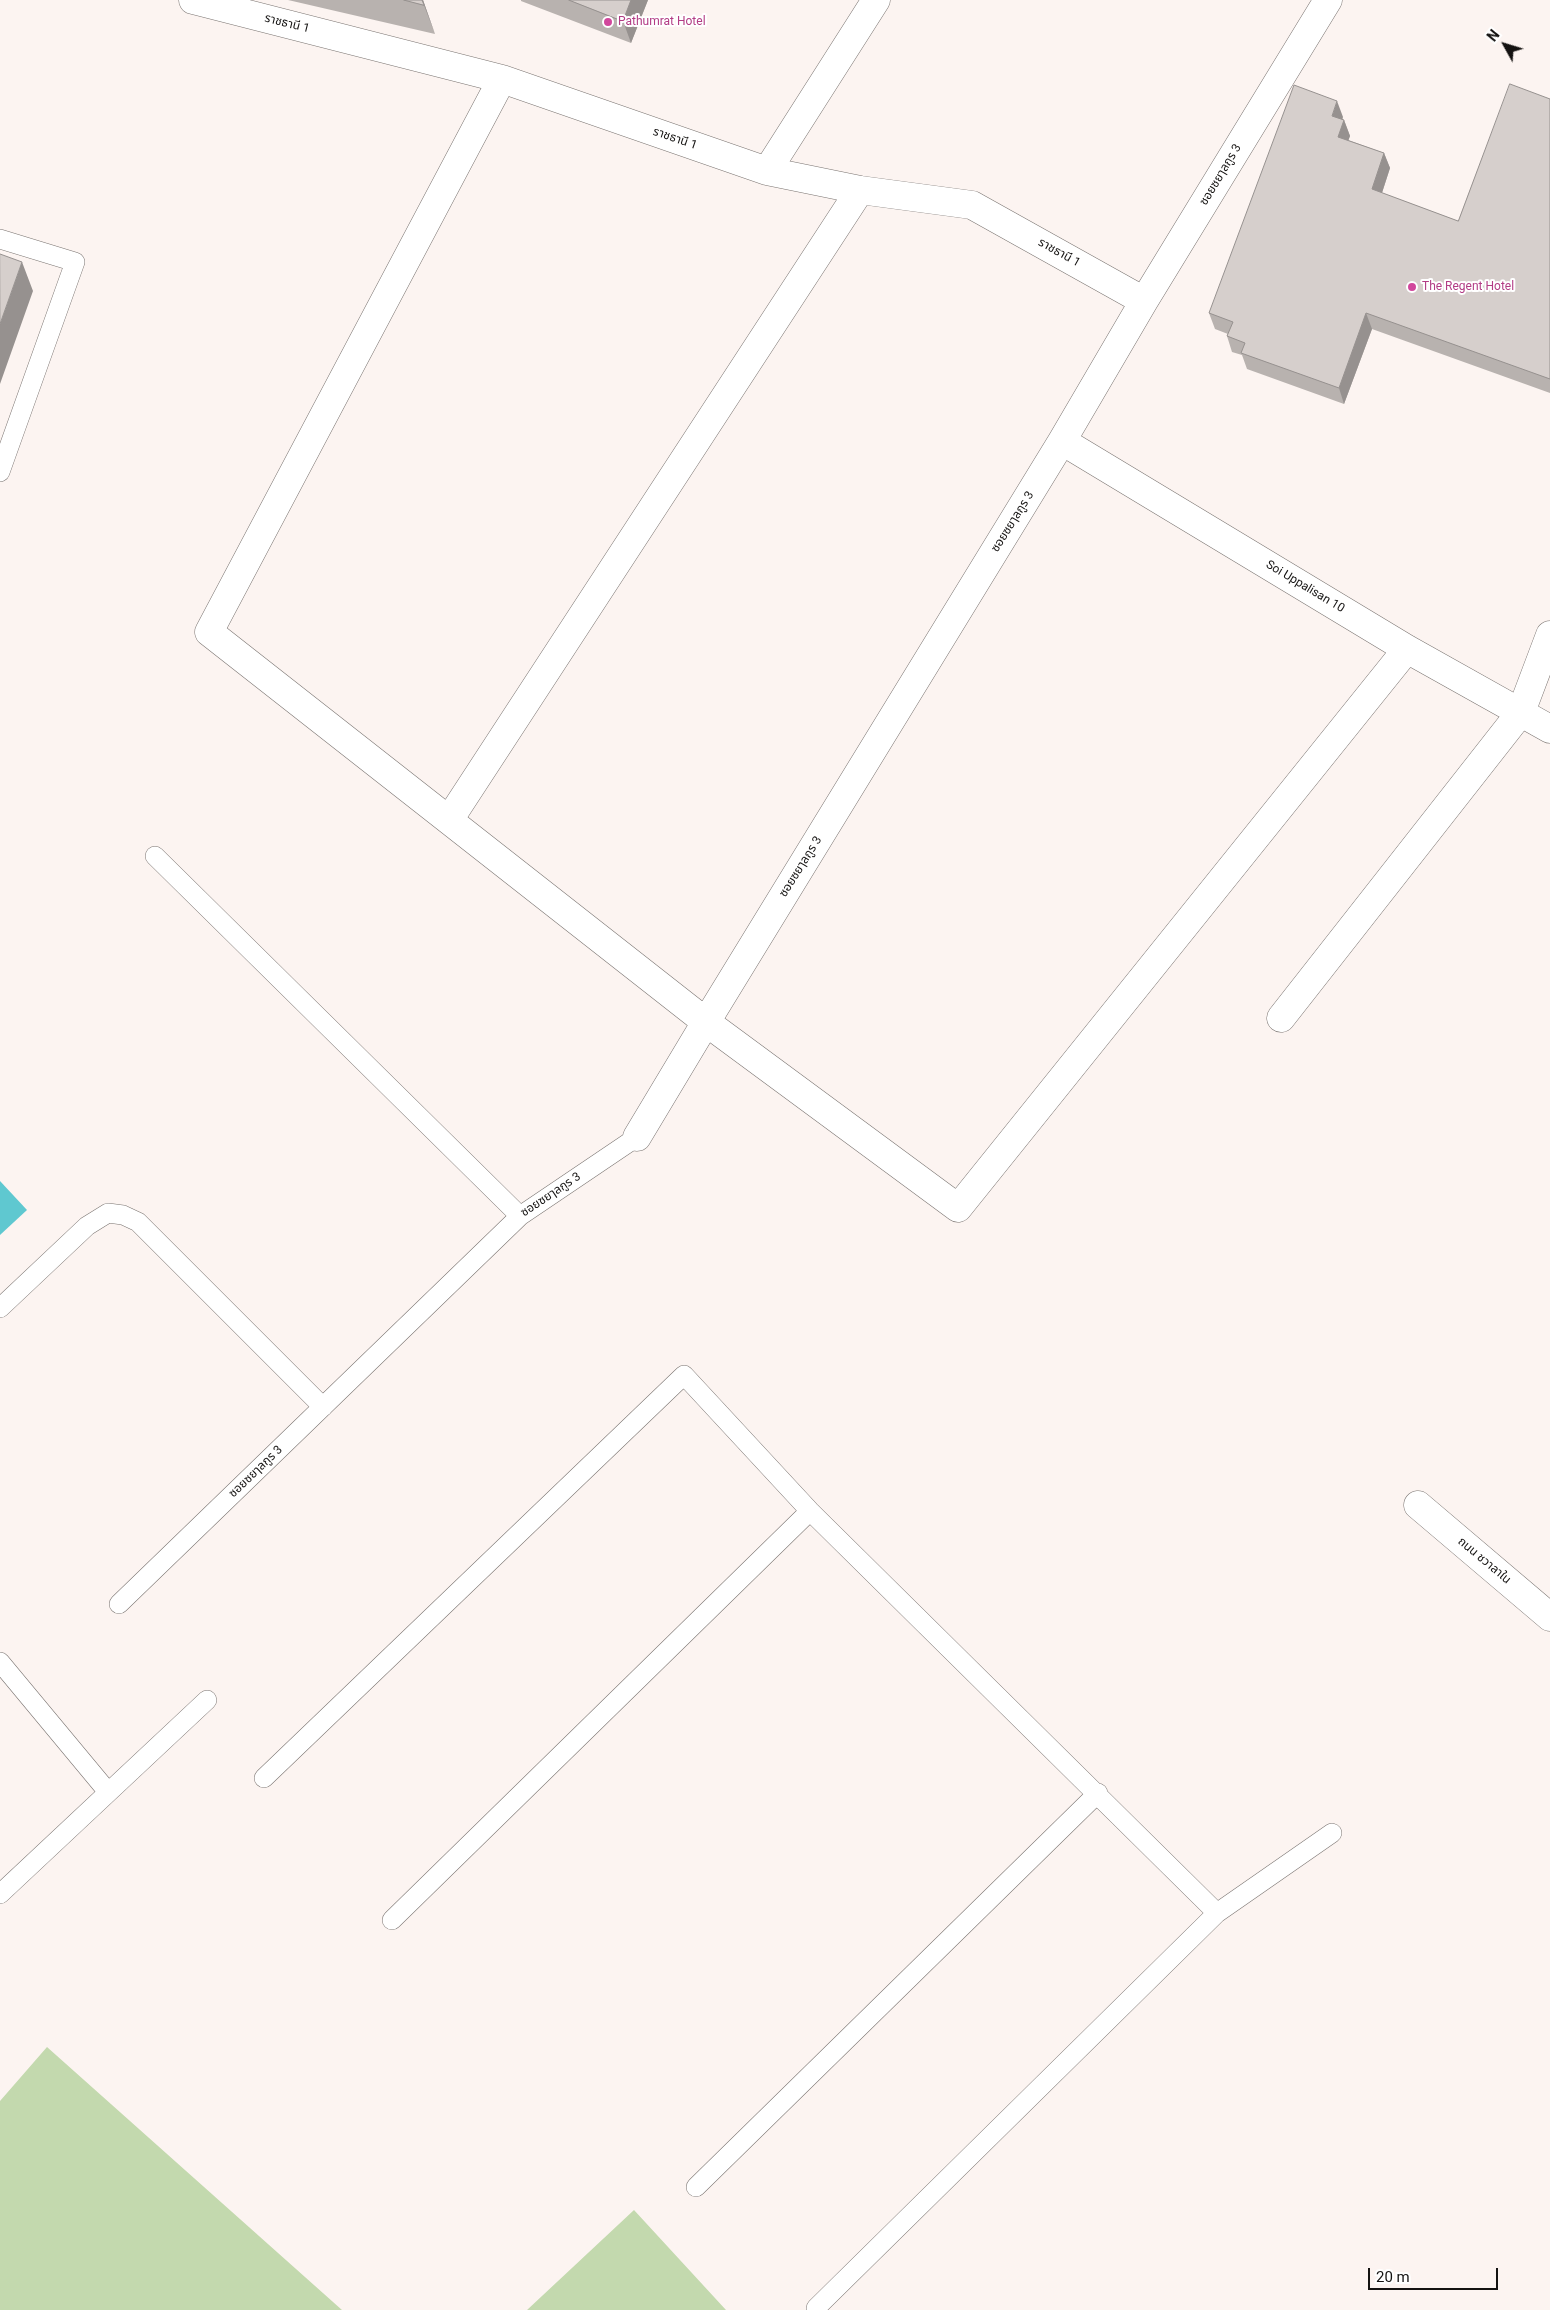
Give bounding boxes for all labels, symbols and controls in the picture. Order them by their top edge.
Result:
street label: ราชธานี 1 [263,11,311,37]
place label: Pathumrat Hotel [618,15,706,29]
marker: Pathumrat Hotel [602,16,614,28]
north arrow [1480,20,1530,70]
text: N [1484,27,1503,44]
street label: ราชธานี 1 [651,125,699,153]
street label: ซอยซยๅลกูร 3 [1197,142,1245,208]
street label: ราชธานี 1 [1035,236,1083,270]
place label: The Regent Hotel [1422,280,1514,294]
marker: The Regent Hotel [1406,281,1418,293]
street label: ซอยซยๅลกูร 3 [989,489,1037,555]
street label: Soi Uppalisan 10 [1263,558,1347,616]
street label: ซอยซยๅลกูร 3 [777,834,825,900]
street label: ซอยซยๅลกูร 3 [518,1170,584,1220]
street label: ซอยซยๅลกูร 3 [226,1443,286,1501]
street label: ถนน ชวาลาใน [1455,1535,1513,1587]
scale bar [1370,2258,1500,2290]
text: 20 m [1376,2268,1410,2286]

